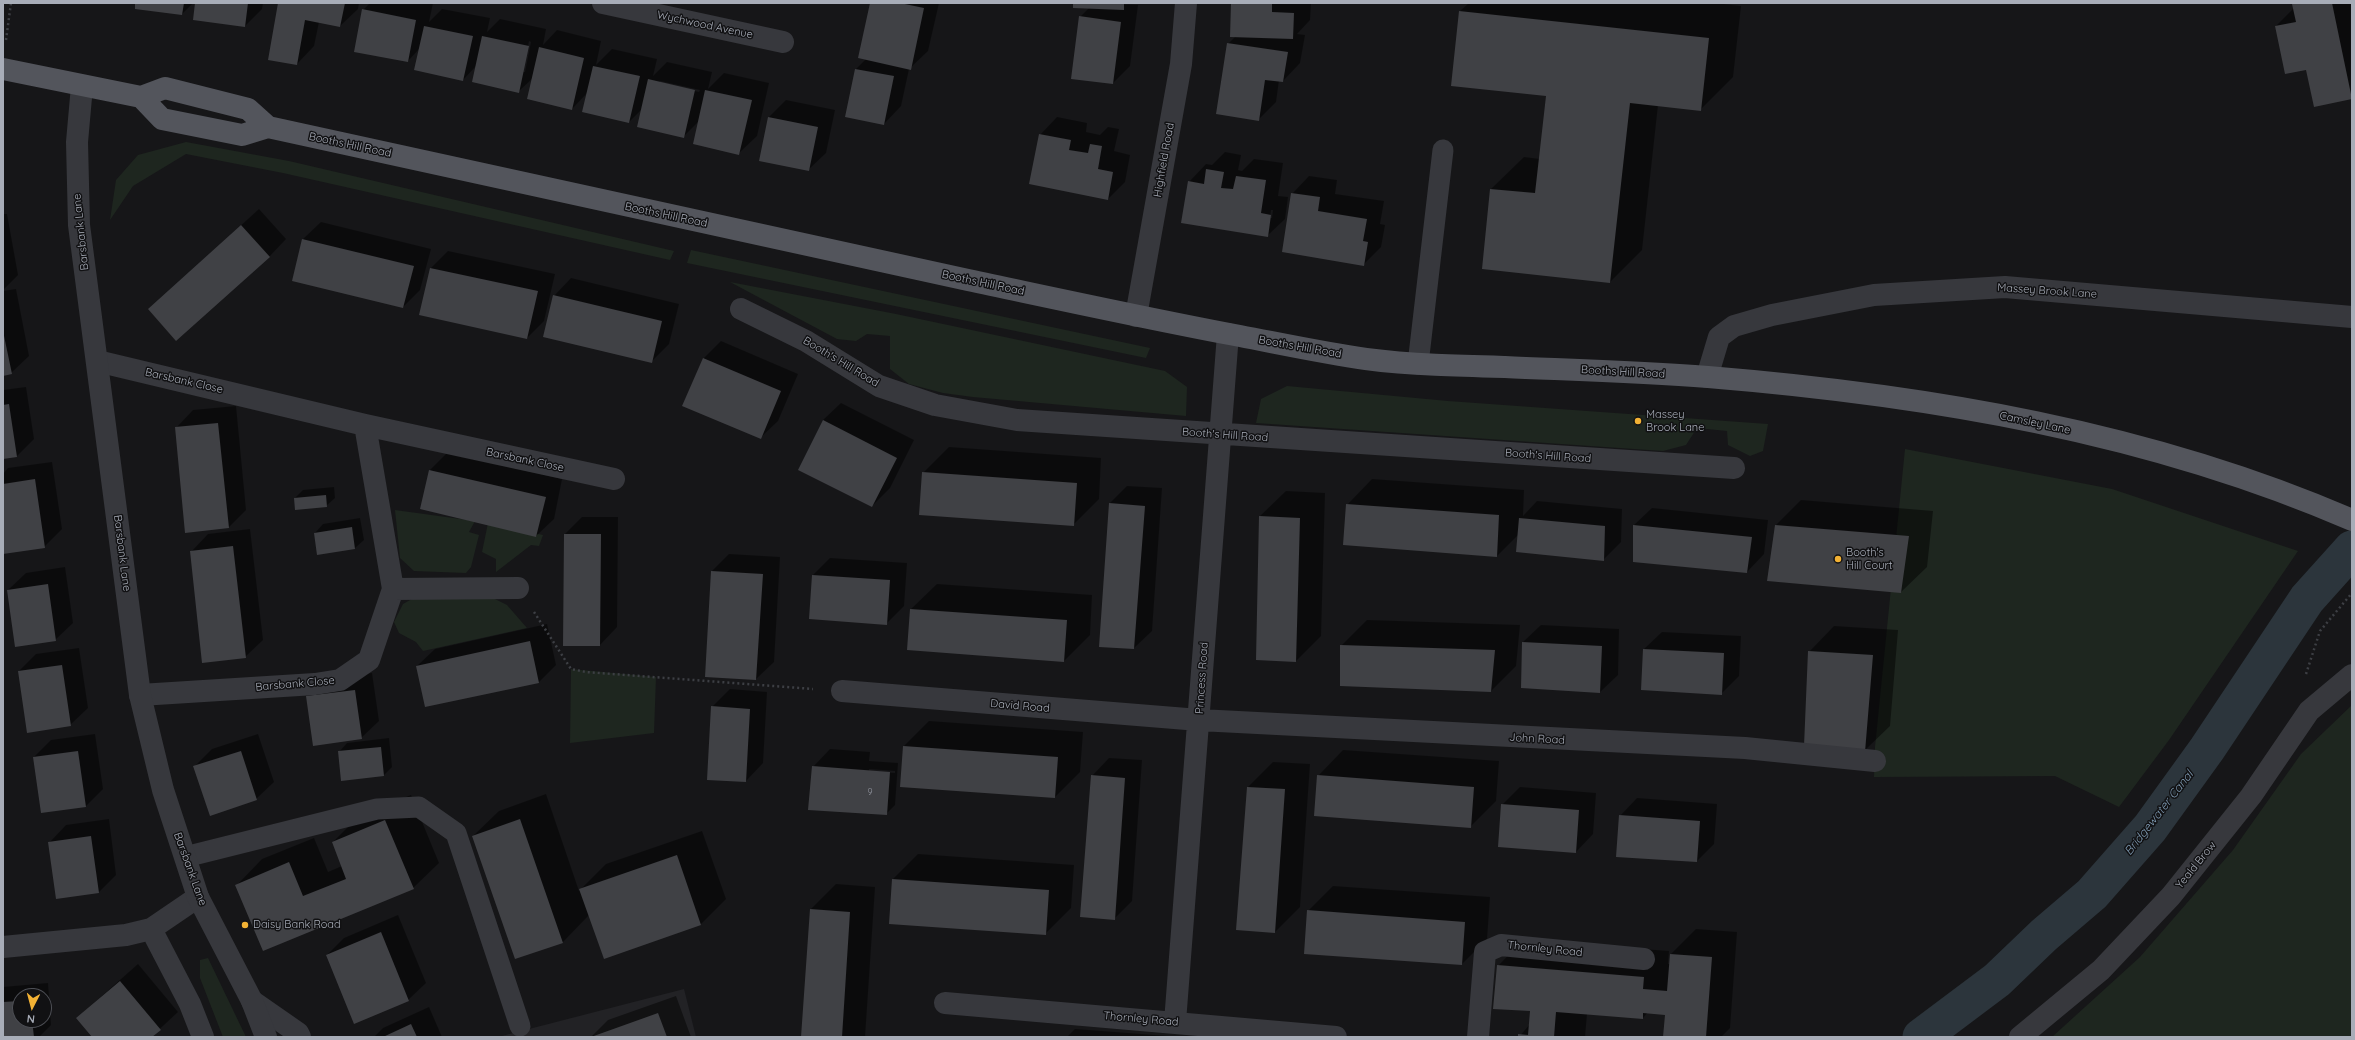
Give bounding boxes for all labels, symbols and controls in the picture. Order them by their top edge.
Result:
street label: Wychwood Avenue [656,8,754,42]
street label: Highfield Road [1151,122,1177,198]
street label: Booths Hill Road [307,130,393,160]
street label: Barsbank Lane [70,193,92,271]
street label: Booths Hill Road [623,200,709,230]
street label: Booths Hill Road [940,268,1026,298]
street label: Massey Brook Lane [1997,281,2097,301]
street label: Booths Hill Road [1257,333,1343,361]
street label: Booth's Hill Road [801,334,881,390]
street label: Booths Hill Road [1581,363,1665,381]
street label: Barsbank Close [144,366,224,396]
place label: Massey Brook Lane [1646,408,1704,434]
street label: Camsley Lane [1998,409,2072,437]
marker: Massey Brook Lane [1633,416,1643,426]
street label: Booth's Hill Road [1181,425,1269,445]
street label: Barsbank Close [485,445,565,475]
street label: Booth's Hill Road [1504,446,1592,466]
street label: Barsbank Lane [111,514,133,592]
place label: Booth's Hill Court [1846,546,1892,572]
marker: Booth's Hill Court [1833,554,1843,564]
street label: Princess Road [1193,642,1211,714]
street label: Barsbank Close [255,674,335,694]
street label: David Road [990,697,1050,715]
street label: John Road [1509,731,1565,747]
water label: Bridgewater Canal [2121,768,2197,858]
house number: 9 [867,787,873,797]
street label: Barsbank Lane [171,831,209,907]
street label: Yeald Brow [2173,839,2219,891]
place label: Daisy Bank Road [253,918,341,932]
marker: Daisy Bank Road [240,920,250,930]
street label: Thornley Road [1507,939,1583,959]
north arrow [12,988,52,1028]
street label: Thornley Road [1103,1009,1179,1029]
text: N [26,1012,36,1026]

